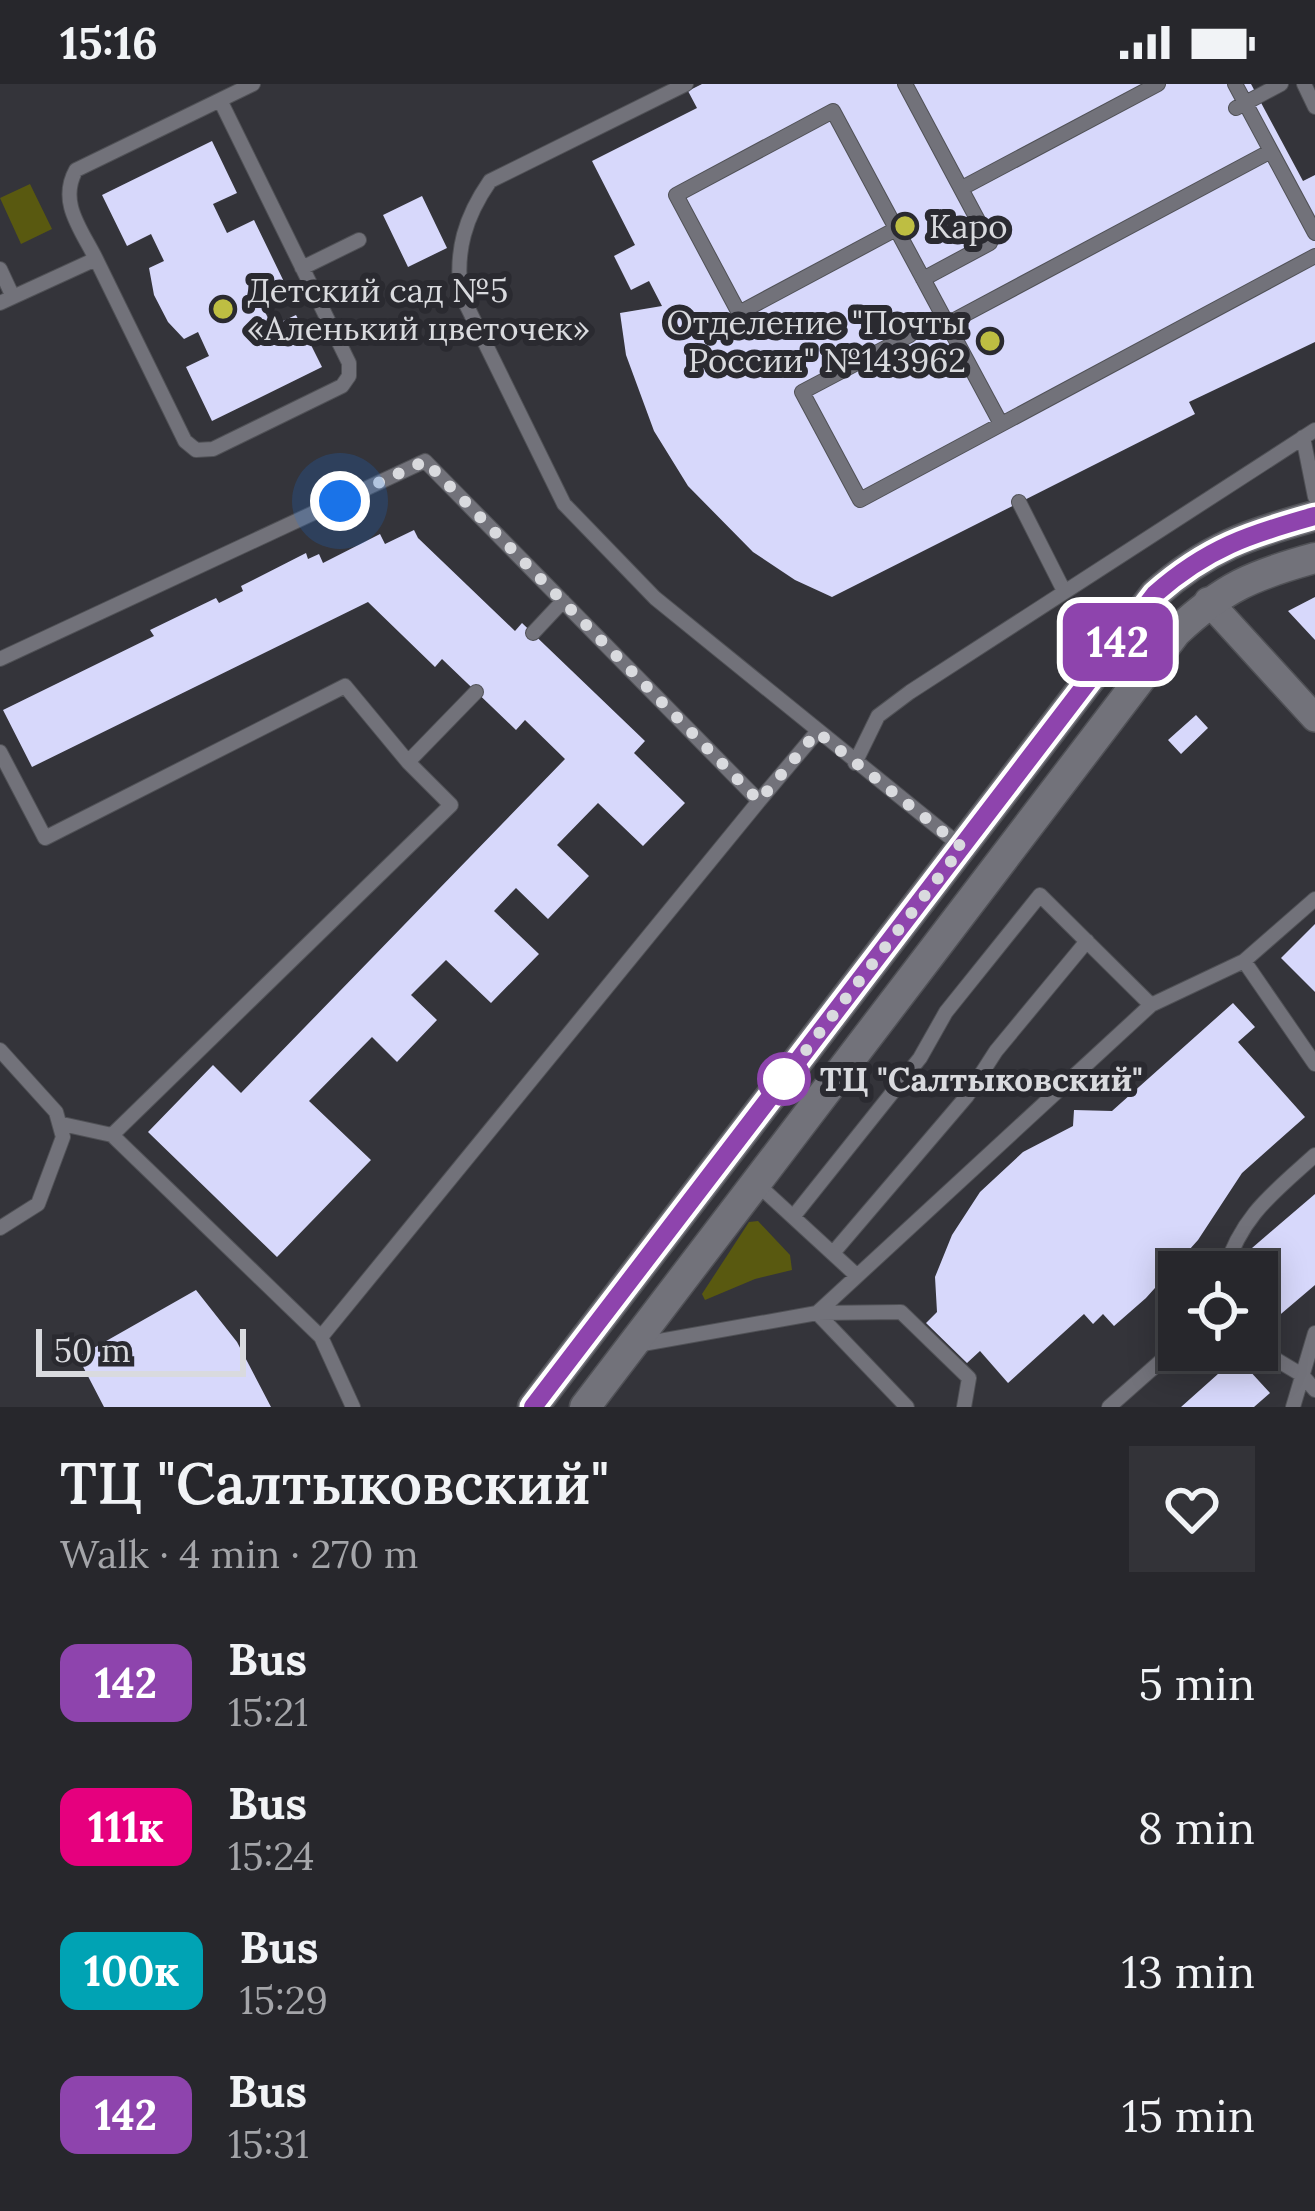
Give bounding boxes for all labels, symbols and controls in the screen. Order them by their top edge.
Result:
text: 15:16 [60,14,158,71]
place label: Каро [929,205,1008,247]
marker: Каро [892,213,918,239]
place label: Детский сад №5 «Аленький цветочек» [247,269,590,349]
marker: Детский сад №5 «Аленький цветочек» [210,296,236,322]
place label: Отделение "Почты России" №143962 [667,301,966,381]
marker: Отделение "Почты России" №143962 [977,328,1003,354]
your location [310,471,370,531]
line badge: 142 [1049,603,1187,681]
text: 142 [1087,615,1149,669]
marker: ТЦ "Салтыковский" [759,1054,809,1104]
place label: ТЦ "Салтыковский" [820,1058,1143,1100]
map controls [1158,1251,1278,1371]
button: locate [1158,1251,1278,1371]
scale bar [36,1323,246,1376]
text: 50 m [54,1329,131,1371]
button: heart [1129,1446,1255,1572]
text: ТЦ "Салтыковский" [60,1447,610,1520]
text: Walk · 4 min · 270 m [60,1529,419,1579]
text: Bus [228,1630,307,1687]
text: 5 min [1138,1655,1255,1712]
text: 142 [95,1656,157,1710]
text: 15:21 [228,1687,308,1737]
text: Bus [228,1774,307,1831]
text: 8 min [1138,1799,1255,1856]
text: 111к [88,1800,164,1854]
text: 15:24 [228,1831,314,1881]
text: Bus [239,1918,318,1975]
text: 13 min [1122,1943,1255,2000]
text: 100к [84,1944,179,1998]
text: 15:29 [239,1975,328,2025]
text: Bus [228,2062,307,2119]
text: 15 min [1122,2087,1255,2144]
text: 142 [95,2088,157,2142]
text: 15:31 [228,2119,309,2169]

